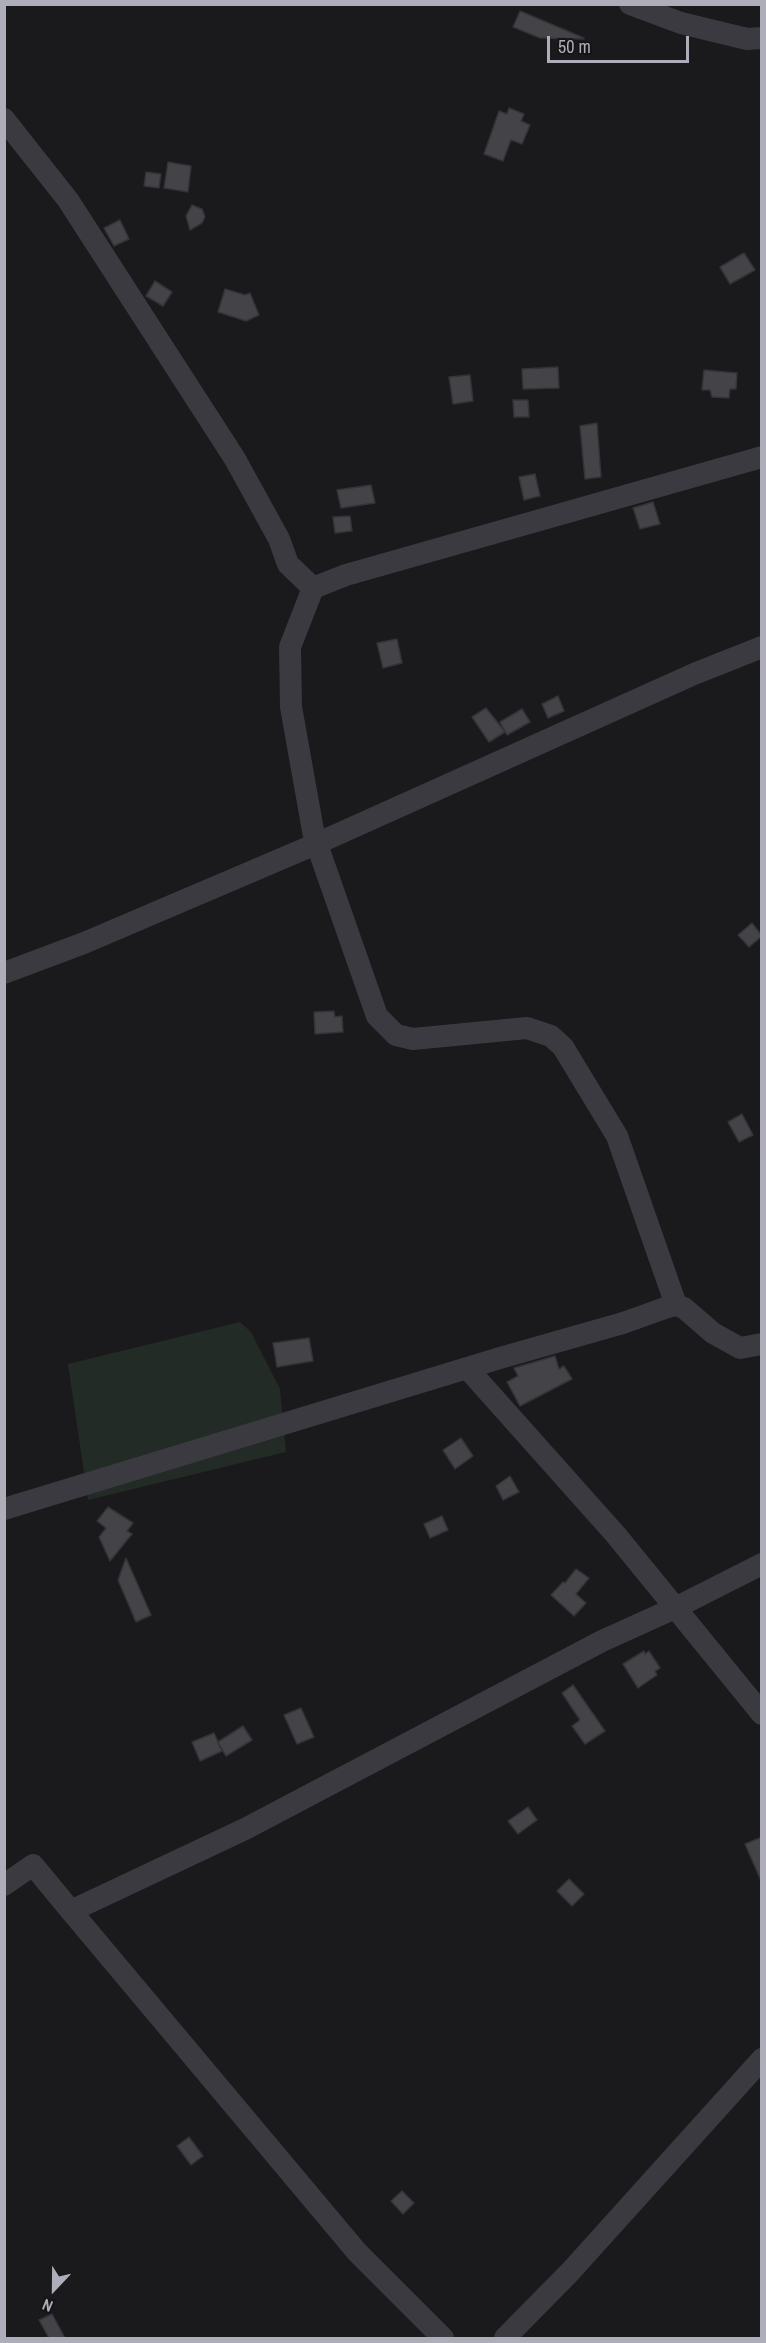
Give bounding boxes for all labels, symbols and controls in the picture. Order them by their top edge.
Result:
scale bar [550,24,692,62]
text: 50 m [558,34,591,59]
north arrow [24,2259,84,2319]
text: N [39,2294,56,2318]

